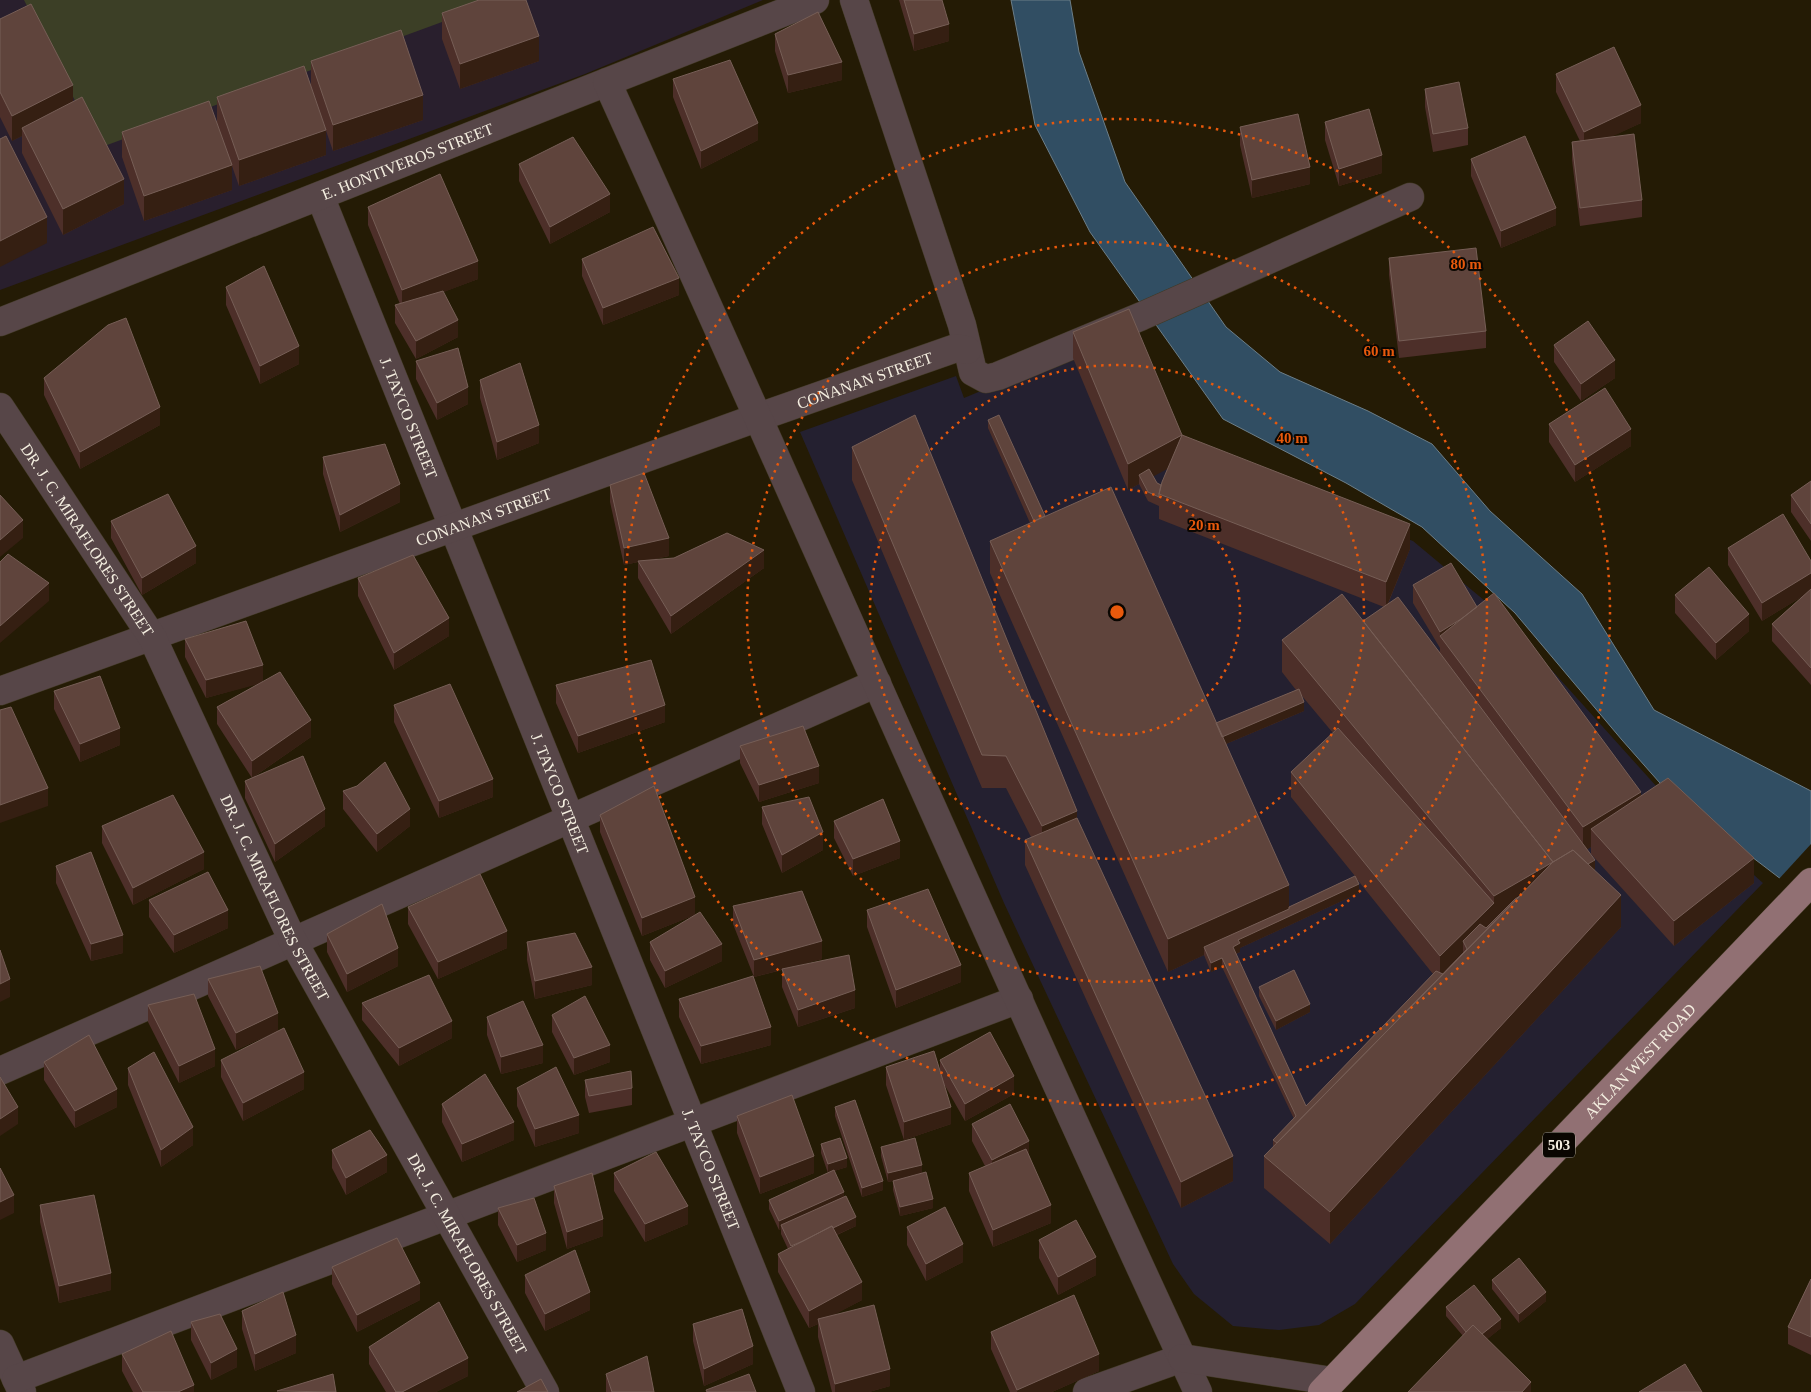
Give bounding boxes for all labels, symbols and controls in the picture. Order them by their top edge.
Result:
street label: E. HONTIVEROS STREET [319,120,496,203]
text: 80 m [1450,256,1482,272]
text: 60 m [1363,343,1395,359]
street label: CONANAN STREET [795,349,935,412]
street label: J. TAYCO STREET [377,355,441,481]
text: 40 m [1276,430,1308,446]
street label: DR. J. C. MIRAFLORES STREET [18,440,157,640]
street label: CONANAN STREET [414,485,554,549]
text: 20 m [1188,517,1220,533]
centre of rings [1108,603,1126,621]
street label: J. TAYCO STREET [528,731,592,857]
street label: DR. J. C. MIRAFLORES STREET [217,792,333,1004]
street label: AKLAN WEST ROAD [1581,1000,1699,1122]
street label: J. TAYCO STREET [679,1106,743,1233]
road number: 503 [1543,1132,1575,1158]
street label: DR. J. C. MIRAFLORES STREET [404,1151,530,1357]

